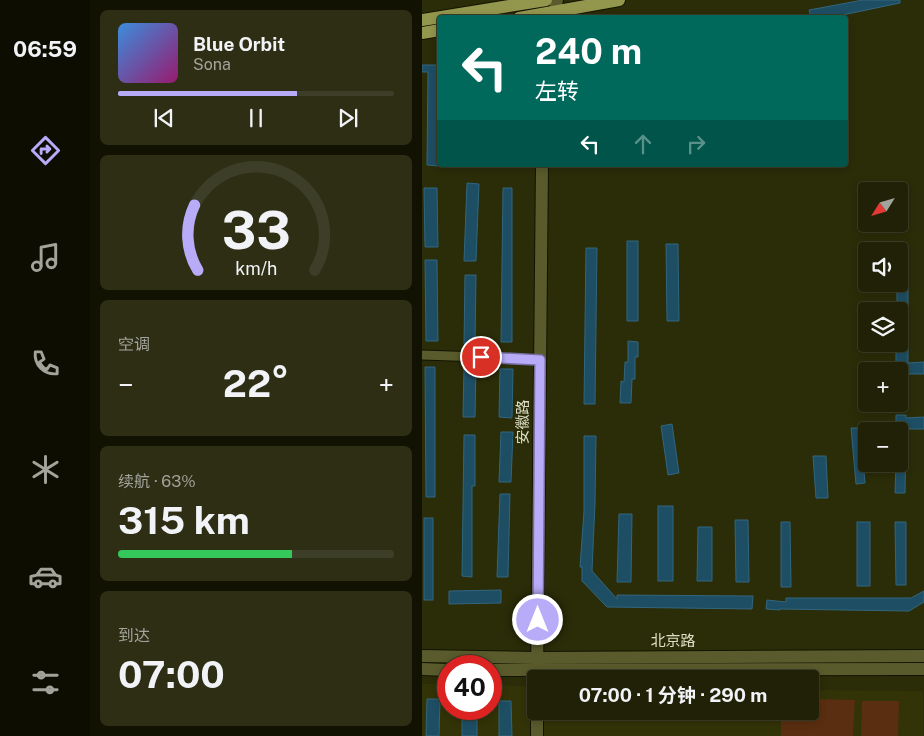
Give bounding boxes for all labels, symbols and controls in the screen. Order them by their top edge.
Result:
text: 240 m [535,31,642,72]
text: Blue Orbit [193,33,285,55]
icon: left [452,35,517,100]
text: 06:59 [13,36,77,62]
text: Sona [193,55,231,74]
text: 左转 [535,78,579,104]
icon: previous [150,104,178,132]
icon: pause [242,104,270,132]
icon: next [334,104,362,132]
icon: left [576,130,604,158]
icon: ahead [629,130,657,158]
icon: right [682,130,710,158]
icon: directions [28,133,63,168]
north arrow [858,182,908,232]
map controls [858,182,908,472]
text: 33 [222,200,291,261]
icon: music [28,240,63,275]
button: sound [858,242,908,292]
text: km/h [235,258,277,279]
button: layers [858,302,908,352]
text: 空调 [118,335,150,354]
pin [460,336,502,378]
icon: arrive [467,343,495,371]
icon: phone [28,346,63,381]
text: 22° [223,361,289,406]
button: + [858,362,908,412]
text: − [118,368,134,401]
text: + [378,368,394,401]
street label: 安徽路 [514,399,531,445]
button: − [858,422,908,472]
icon: climate [28,452,63,487]
text: 续航 · 63% [118,472,196,491]
text: 315 km [118,498,250,543]
icon: car [28,559,63,594]
position arrow [511,593,563,645]
text: 到达 [118,626,150,645]
street label: 北京路 [650,632,696,649]
text: 07:00 [118,652,225,697]
speed limit sign: 40 [437,655,502,720]
icon: filters [28,665,63,700]
text: 07:00 · 1 分钟 · 290 m [579,684,767,706]

